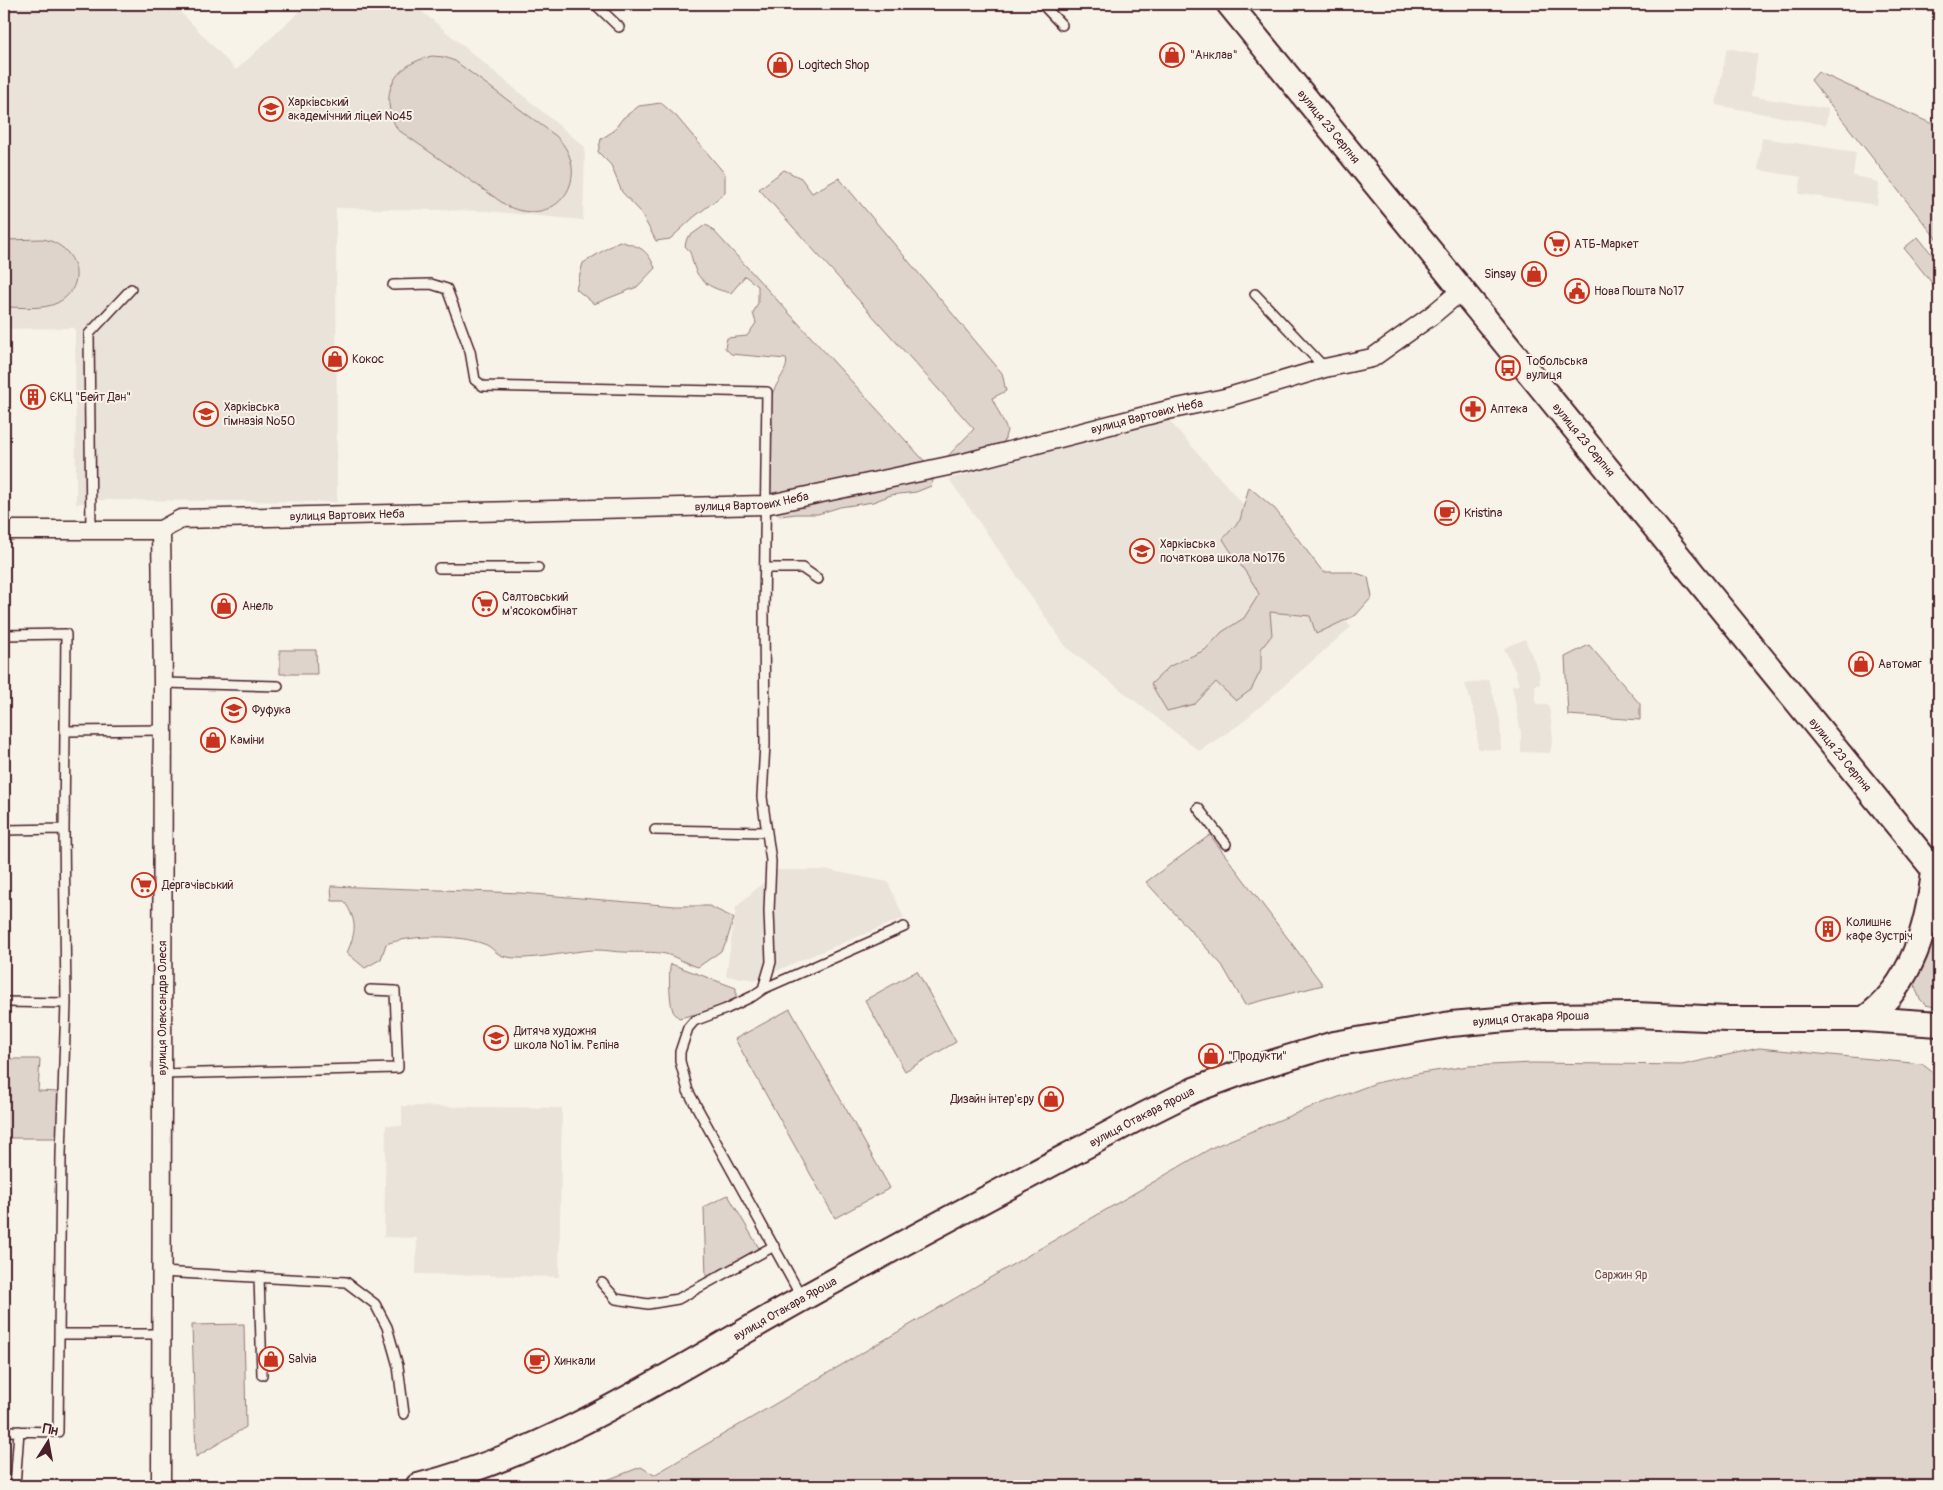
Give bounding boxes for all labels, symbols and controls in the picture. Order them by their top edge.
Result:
shop icon: "Анклав" [1159,42,1185,68]
place label: "Анклав" [1190,48,1238,63]
shop icon: Logitech Shop [767,52,793,78]
place label: Logitech Shop [798,58,870,73]
street label: вулиця 23 Серпня [1294,87,1363,167]
place label: Харківський академічний ліцей №45 [288,95,413,124]
school or university icon: Харківський академічний ліцей №45 [258,96,284,122]
supermarket icon: АТБ-Маркет [1544,231,1570,257]
place label: АТБ-Маркет [1574,237,1639,252]
shop icon: Sinsay [1521,261,1547,287]
place label: Sinsay [1484,267,1516,282]
public building icon: Нова Пошта №17 [1564,278,1590,304]
place label: Нова Пошта №17 [1594,284,1685,299]
shop icon: Кокос [322,346,348,372]
place label: Кокос [352,352,384,367]
place label: Тобольська вулиця [1526,354,1588,383]
bus stop icon: Тобольська вулиця [1495,355,1521,381]
building icon: ЄКЦ "Бейт Дан" [20,384,46,410]
place label: ЄКЦ "Бейт Дан" [50,390,131,405]
street label: вулиця Вартових Неба [1089,396,1205,438]
pharmacy icon: Аптека [1460,396,1486,422]
place label: Харківська гімназія №50 [224,400,295,429]
street label: вулиця 23 Серпня [1549,400,1618,480]
school or university icon: Харківська гімназія №50 [193,401,219,427]
place label: Аптека [1490,402,1528,417]
street label: вулиця Вартових Неба [694,489,811,515]
cafe icon: Kristina [1434,500,1460,526]
place label: Kristina [1464,506,1503,521]
street label: вулиця Вартових Неба [290,507,405,524]
place label: Харківська початкова школа №176 [1160,537,1285,566]
school or university icon: Харківська початкова школа №176 [1129,538,1155,564]
place label: Салтовський м'ясокомбінат [502,590,578,619]
supermarket icon: Салтовський м'ясокомбінат [472,591,498,617]
shop icon: Анель [211,593,237,619]
place label: Анель [242,599,274,614]
shop icon: Автомаг [1848,651,1874,677]
place label: Автомаг [1878,657,1922,672]
school or university icon: Фуфука [221,697,247,723]
place label: Фуфука [252,703,291,718]
street label: вулиця 23 Серпня [1805,715,1875,795]
shop icon: Каміни [200,727,226,753]
place label: Каміни [230,733,265,748]
supermarket icon: Дергачівський [131,872,157,898]
place label: Дергачівський [161,878,234,893]
place label: Колишнє кафе Зустріч [1846,915,1913,944]
building icon: Колишнє кафе Зустріч [1815,916,1841,942]
street label: вулиця Олександра Олеся [155,940,170,1075]
street label: вулиця Отакара Яроша [1472,1009,1590,1030]
place label: Дитяча художня школа №1 ім. Рєпіна [513,1024,619,1053]
school or university icon: Дитяча художня школа №1 ім. Рєпіна [483,1025,509,1051]
shop icon: "Продукти" [1198,1043,1224,1069]
place label: "Продукти" [1228,1049,1287,1064]
street label: вулиця Отакара Яроша [1087,1084,1197,1151]
shop icon: Дизайн інтер'єру [1038,1086,1064,1112]
place label: Дизайн інтер'єру [949,1092,1034,1107]
park label: Саржин Яр [1595,1268,1648,1283]
street label: вулиця Отакара Яроша [731,1274,840,1344]
shop icon: Salvia [258,1346,284,1372]
cafe icon: Хинкали [524,1348,550,1374]
place label: Salvia [288,1352,317,1367]
place label: Хинкали [554,1354,596,1369]
north arrow [22,1418,72,1468]
text: Пн [41,1420,60,1440]

